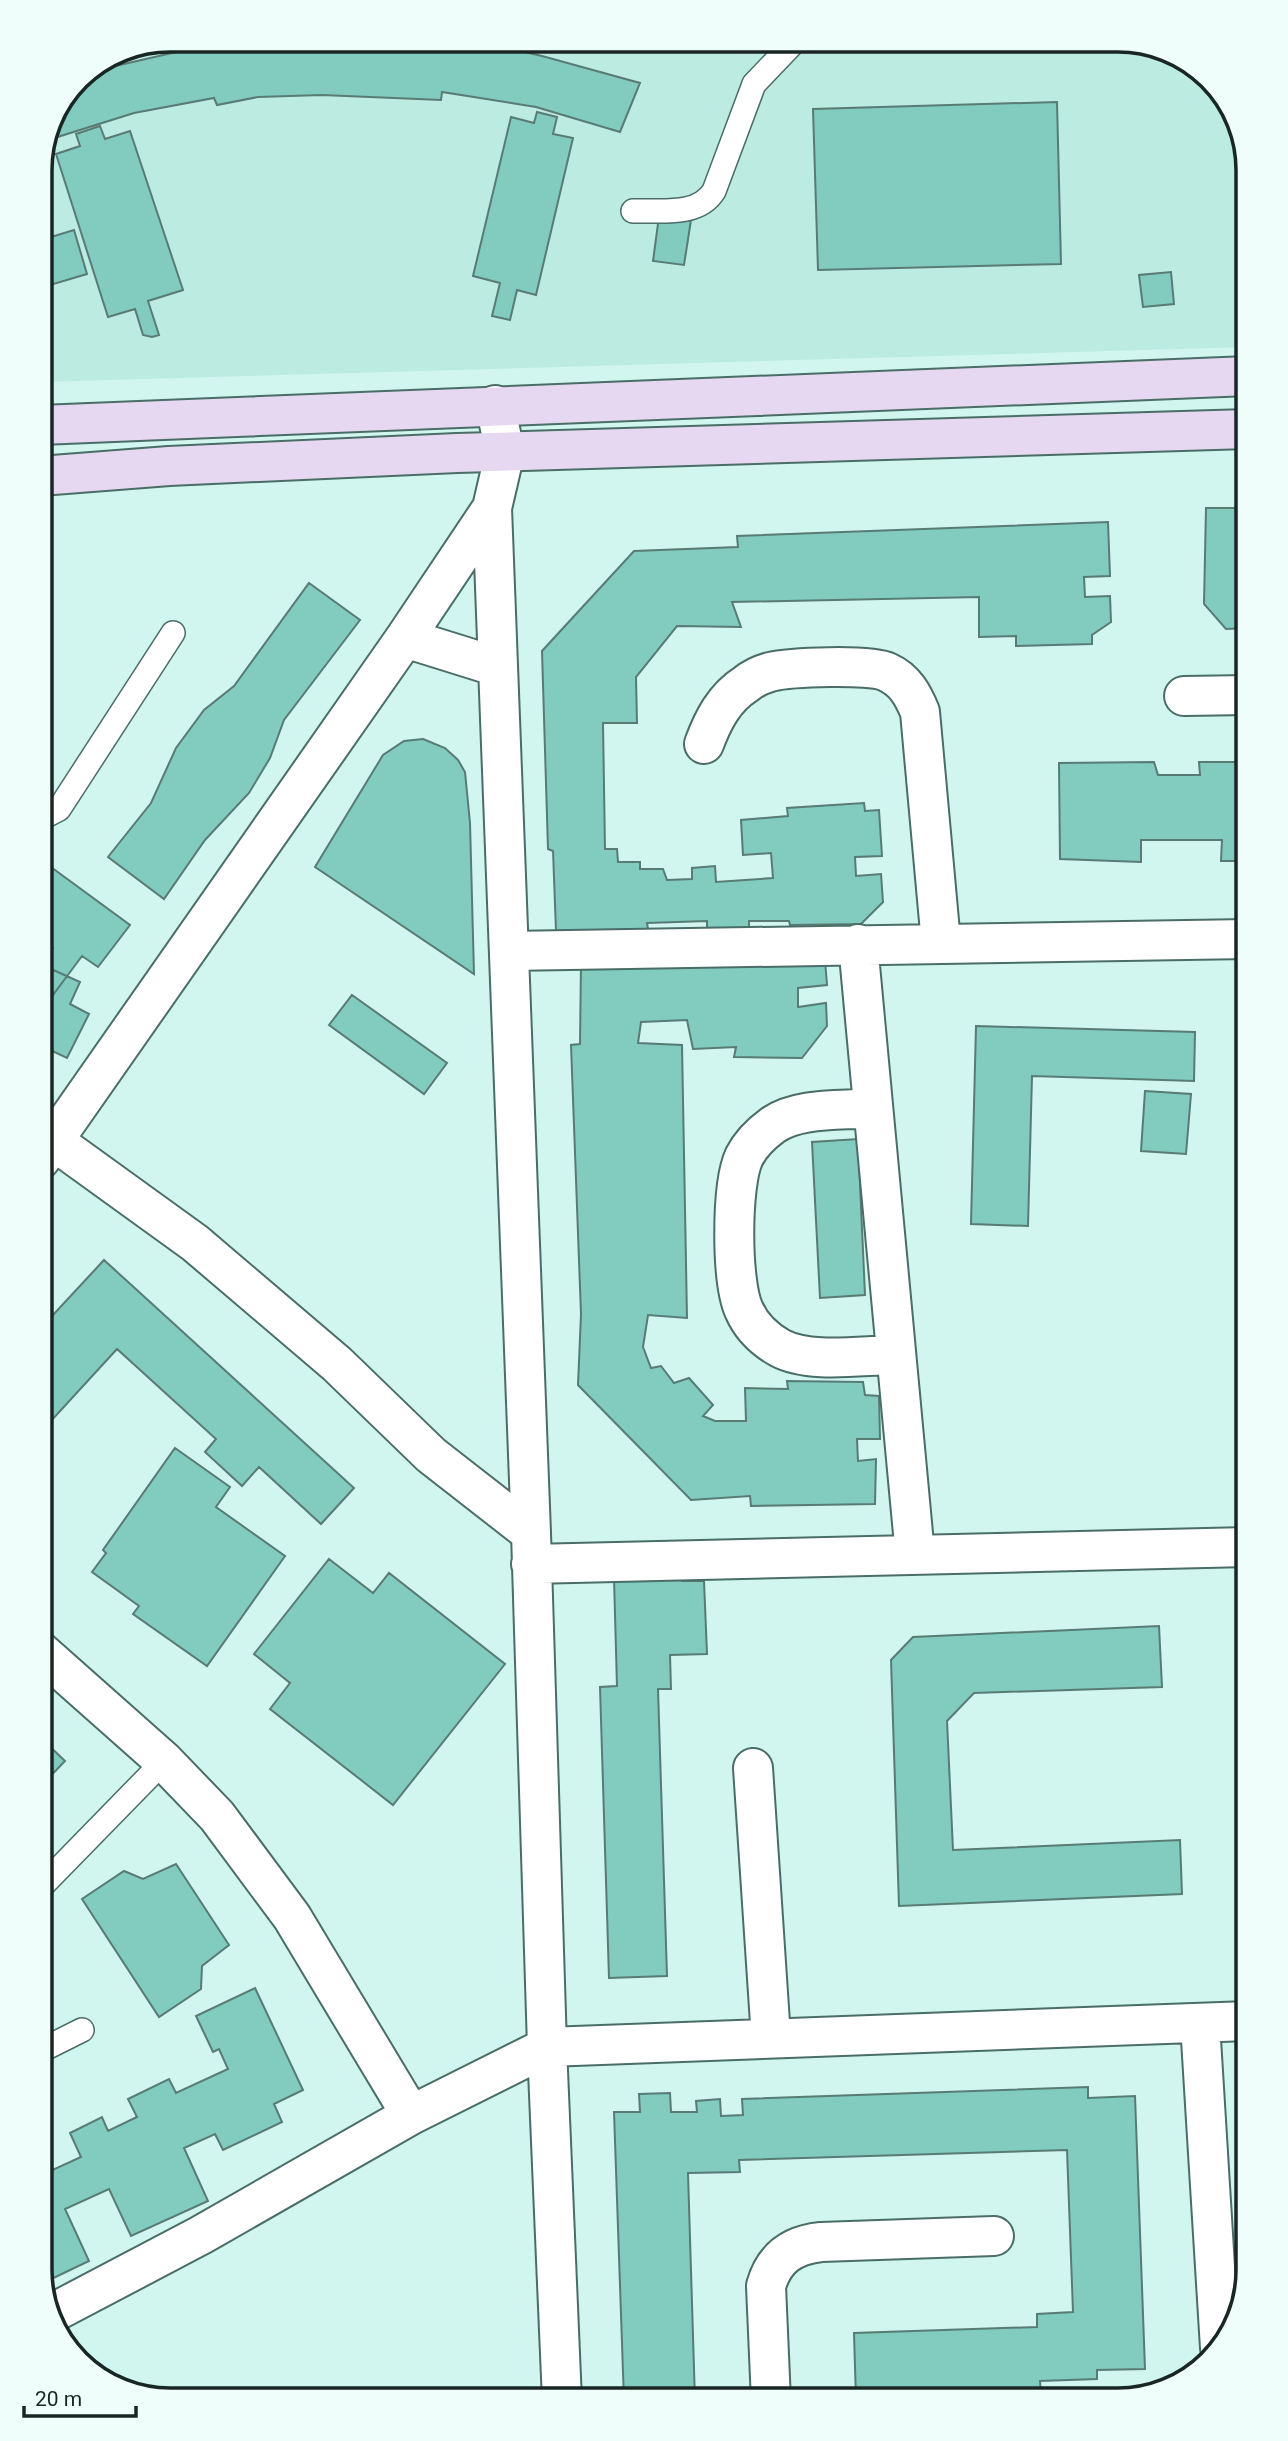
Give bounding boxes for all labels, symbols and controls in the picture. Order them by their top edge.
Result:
scale bar [24,2374,136,2418]
text: 20 m [35,2387,82,2411]

